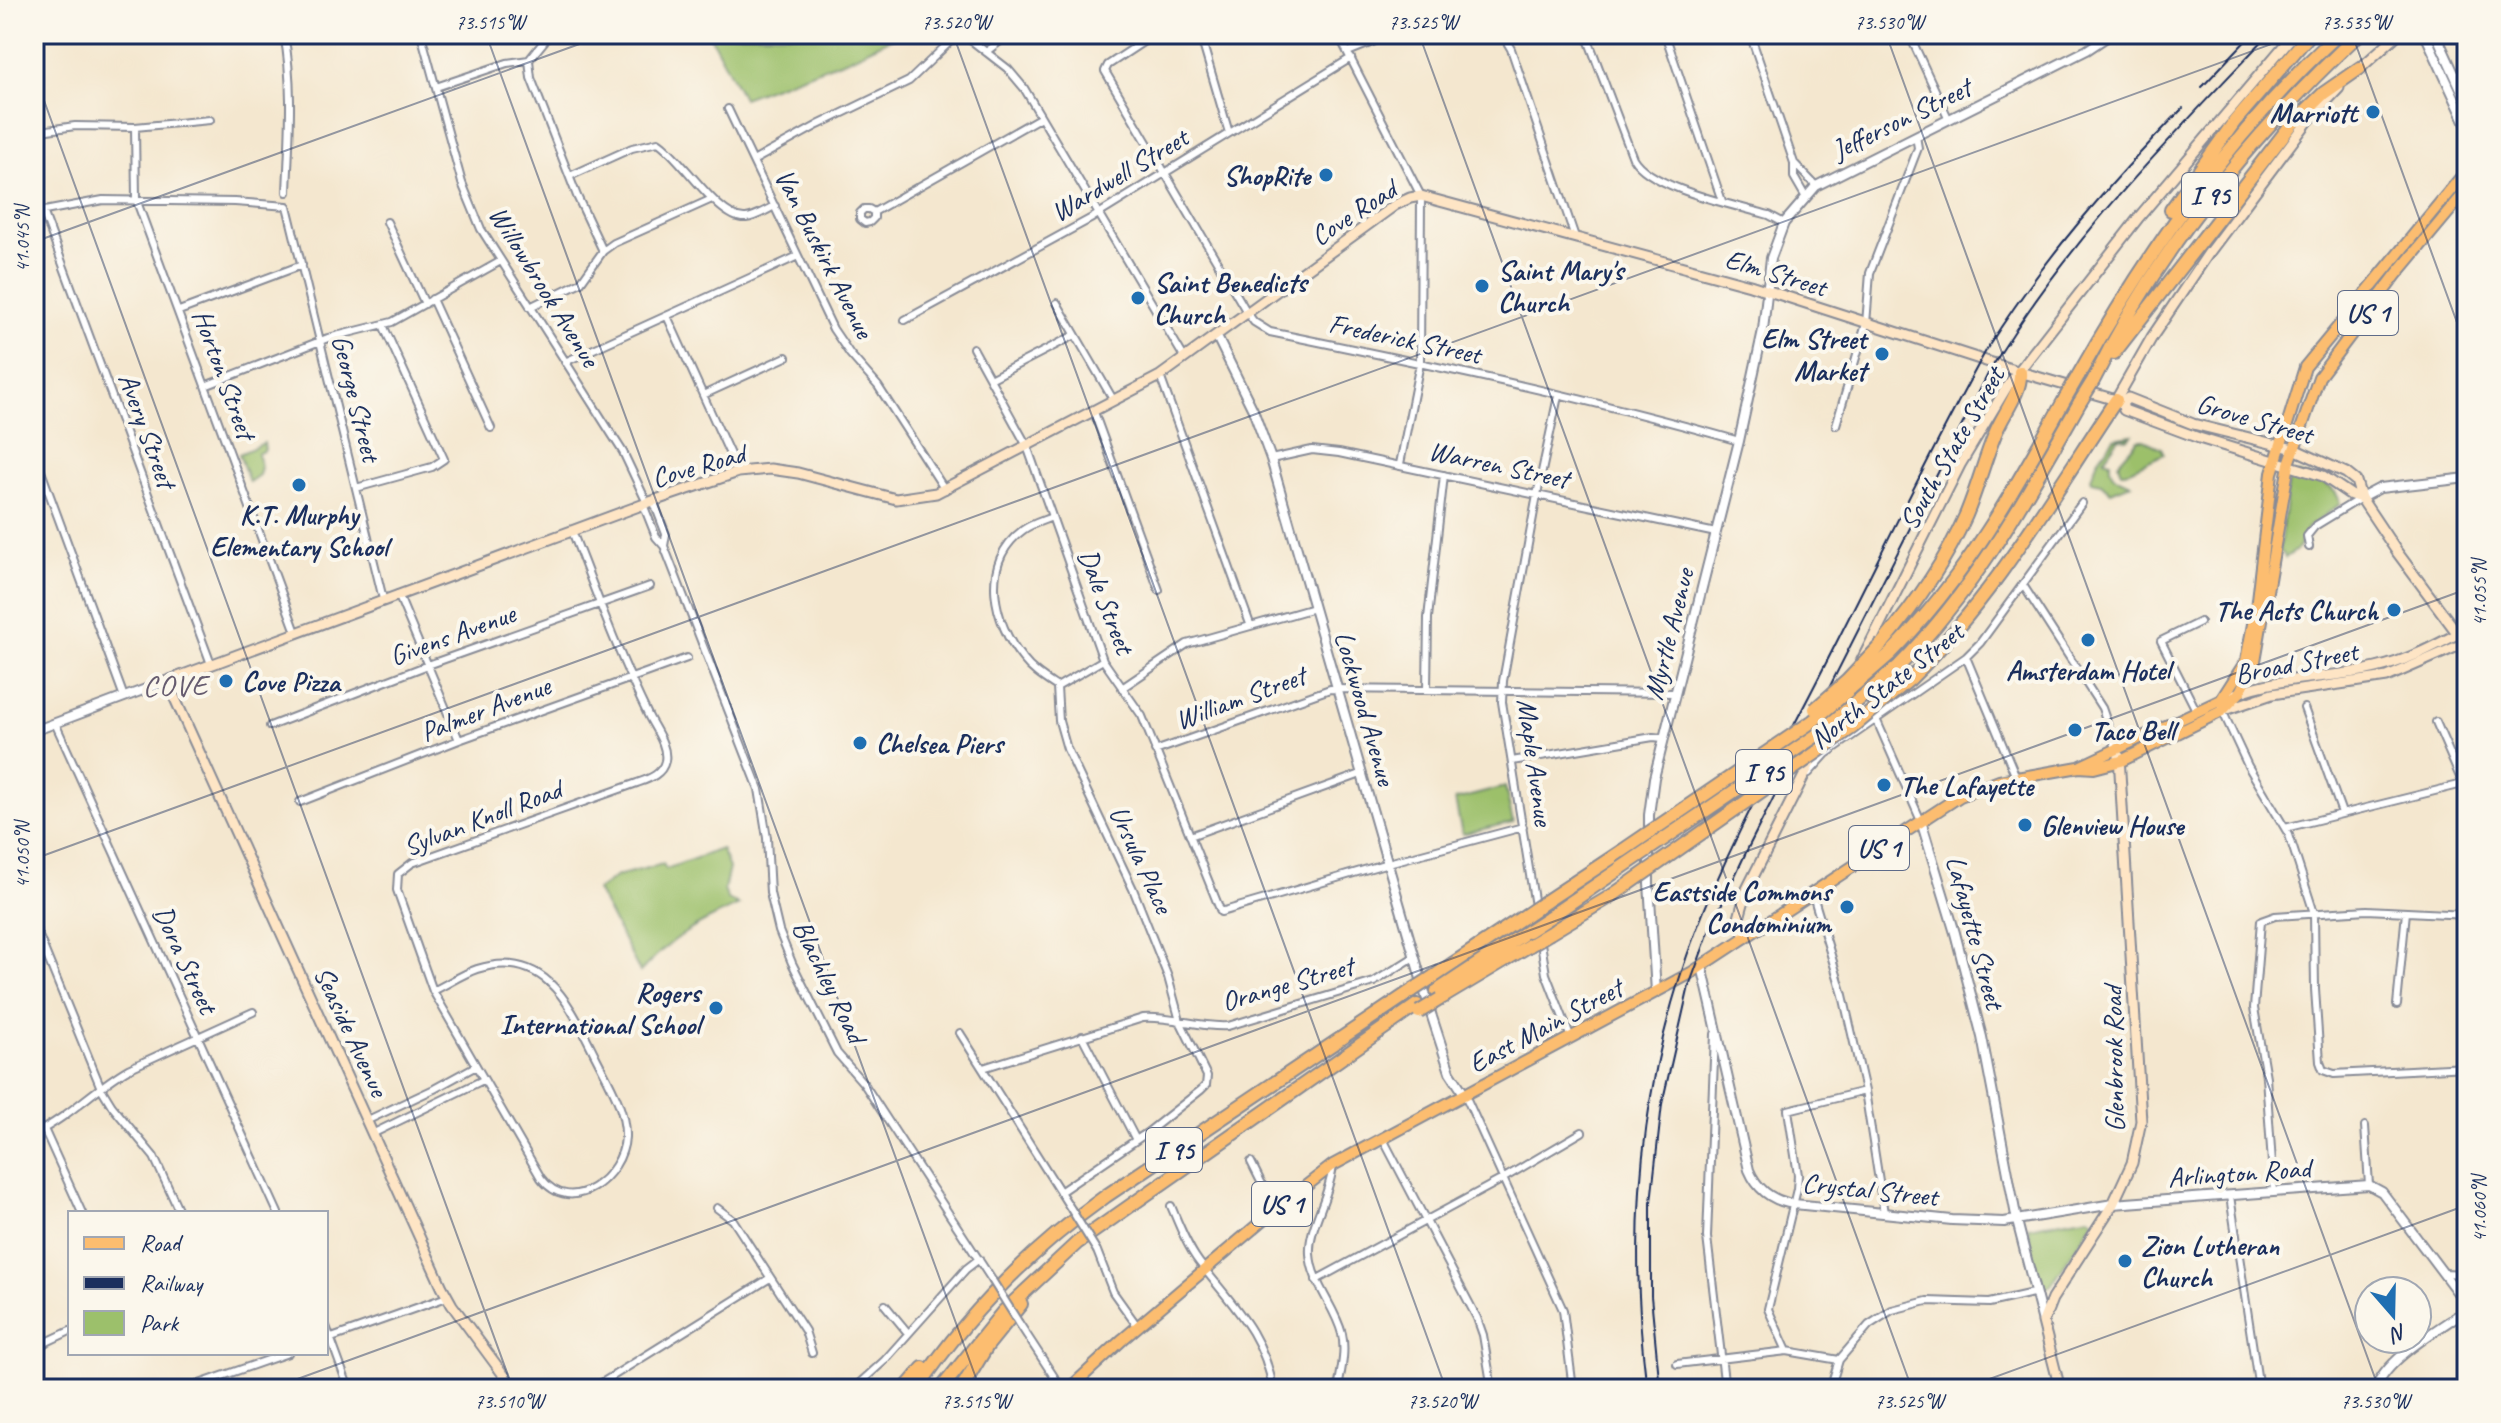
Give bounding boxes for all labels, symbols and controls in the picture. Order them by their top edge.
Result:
text: 73.515°W [455,10,528,35]
text: 73.520°W [921,10,994,35]
text: 73.525°W [1388,10,1461,35]
text: 73.530°W [1854,10,1927,35]
text: 73.535°W [2321,10,2394,35]
street label: Jefferson Street [1824,68,1980,168]
place label: Marriott [2270,95,2360,130]
marker: Marriott [2364,103,2382,121]
street label: Wardwell Street [1044,118,1196,229]
place label: ShopRite [1224,158,1313,193]
street label: Van Buskirk Avenue [767,163,883,345]
marker: ShopRite [1317,166,1335,184]
street label: Cove Road [1304,170,1406,253]
road number: I 95 [2182,173,2238,217]
street label: Willowbrook Avenue [481,199,609,375]
text: 41.045°N [10,203,35,272]
street label: Elm Street [1721,241,1833,305]
place label: Saint Mary's Church [1498,253,1627,320]
place label: Saint Benedicts Church [1154,265,1310,332]
marker: Saint Mary's Church [1473,277,1491,295]
marker: Saint Benedicts Church [1129,289,1147,307]
road number: US 1 [2338,291,2398,335]
street label: Horton Street [185,305,265,447]
street label: Frederick Street [1326,305,1487,372]
place label: Elm Street Market [1761,321,1871,388]
street label: George Street [324,331,390,468]
marker: Elm Street Market [1873,345,1891,363]
street label: South State Street [1891,358,2013,536]
street label: Avery Street [111,368,186,496]
street label: Grove Street [2193,385,2320,452]
street label: Warren Street [1426,433,1576,497]
street label: Cove Road [647,434,753,495]
marker: K.T. Murphy Elementary School [290,476,308,494]
place label: K.T. Murphy Elementary School [210,497,393,564]
street label: Dale Street [1071,544,1143,661]
text: 41.055°N [2467,557,2492,626]
street label: Myrtle Avenue [1635,563,1702,703]
place label: The Acts Church [2215,593,2379,628]
street label: Givens Avenue [385,595,522,673]
marker: The Acts Church [2385,601,2403,619]
street label: North State Street [1802,613,1972,756]
street label: Lockwood Avenue [1327,627,1405,791]
marker: Amsterdam Hotel [2079,631,2097,649]
street label: Broad Street [2232,633,2363,691]
place label: Amsterdam Hotel [2006,653,2175,688]
street label: William Street [1170,657,1313,737]
place label: Cove Pizza [242,664,342,699]
district label: COVE [143,666,211,704]
street label: Palmer Avenue [415,667,557,749]
marker: Cove Pizza [217,672,235,690]
street label: Maple Avenue [1509,696,1562,830]
place label: Taco Bell [2091,713,2180,748]
marker: Taco Bell [2066,721,2084,739]
place label: Chelsea Piers [876,726,1006,761]
marker: Chelsea Piers [851,734,869,752]
road number: I 95 [1736,750,1792,794]
place label: The Lafayette [1900,768,2036,803]
street label: Sylvan Knoll Road [398,770,570,864]
marker: The Lafayette [1875,776,1893,794]
street label: Ursula Place [1101,800,1182,920]
place label: Glenview House [2041,808,2186,843]
marker: Glenview House [2016,816,2034,834]
text: 41.050°N [10,819,35,888]
road number: US 1 [1849,826,1909,870]
street label: Lafayette Street [1938,852,2013,1015]
place label: Eastside Commons Condominium [1652,874,1834,941]
marker: Eastside Commons Condominium [1838,898,1856,916]
street label: Dora Street [145,900,227,1021]
street label: Blachley Road [785,914,876,1052]
street label: Orange Street [1217,947,1361,1019]
street label: Seaside Avenue [306,961,398,1104]
street label: East Main Street [1462,969,1631,1081]
place label: Rogers International School [500,975,706,1042]
street label: Glenbrook Road [2095,982,2132,1132]
marker: Rogers International School [707,999,725,1017]
road number: I 95 [1146,1128,1202,1172]
street label: Arlington Road [2167,1150,2315,1195]
street label: Crystal Street [1801,1165,1942,1214]
text: 41.060°N [2467,1173,2492,1242]
road number: US 1 [1252,1182,1312,1226]
legend [68,1211,328,1355]
text: Road [140,1228,184,1258]
place label: Zion Lutheran Church [2141,1228,2280,1295]
marker: Zion Lutheran Church [2116,1252,2134,1270]
text: Railway [140,1268,204,1298]
north arrow [2353,1275,2433,1355]
text: Park [140,1308,180,1338]
text: N [2385,1317,2411,1349]
text: 73.510°W [474,1389,547,1414]
text: 73.515°W [941,1389,1014,1414]
text: 73.520°W [1407,1389,1480,1414]
text: 73.525°W [1874,1389,1947,1414]
text: 73.530°W [2340,1389,2413,1414]

